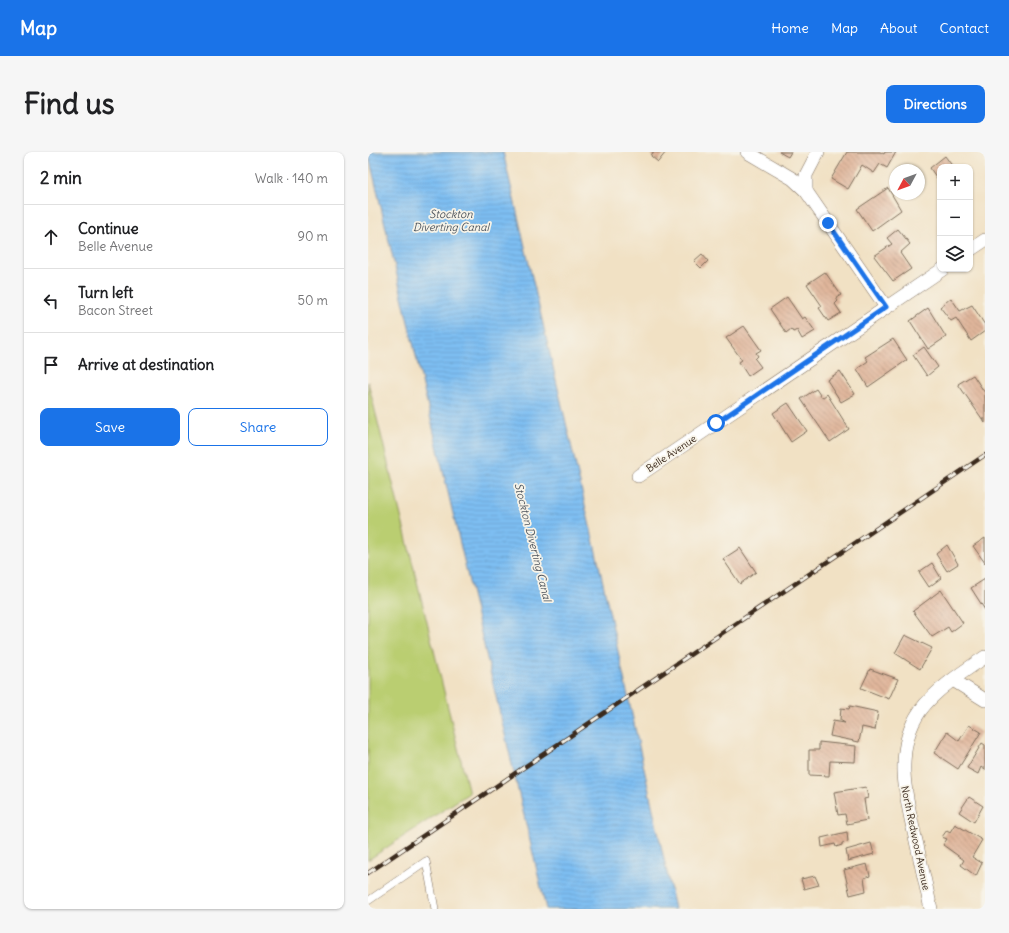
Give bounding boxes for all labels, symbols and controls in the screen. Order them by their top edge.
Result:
text: Map [20,16,57,40]
text: Home [771,19,809,37]
text: Map [831,19,858,37]
text: About [880,19,918,37]
text: Contact [940,19,989,37]
button: Directions [886,85,985,123]
text: Find us [24,86,115,122]
north arrow [889,164,925,200]
map controls [937,164,973,272]
button: + [937,164,973,200]
text: 2 min [40,167,82,189]
text: Walk · 140 m [255,170,328,187]
button: − [937,200,973,236]
water label: Stockton Diverting Canal [413,207,490,234]
route end [819,214,837,232]
text: Continue [78,219,139,238]
icon: ahead [40,226,62,248]
text: 90 m [297,228,328,245]
button: layers [937,236,973,272]
text: Belle Avenue [78,238,153,255]
text: Turn left [78,283,133,302]
icon: left [40,290,62,312]
text: 50 m [297,292,328,309]
text: Bacon Street [78,302,153,319]
icon: arrive [40,354,62,376]
text: Arrive at destination [78,355,214,374]
button: Save [40,408,180,446]
button: Share [188,408,328,446]
route start [707,414,725,432]
street label: Belle Avenue [644,432,699,475]
water label: Stockton Diverting Canal [511,481,555,604]
street label: North Redwood Avenue [898,785,933,891]

